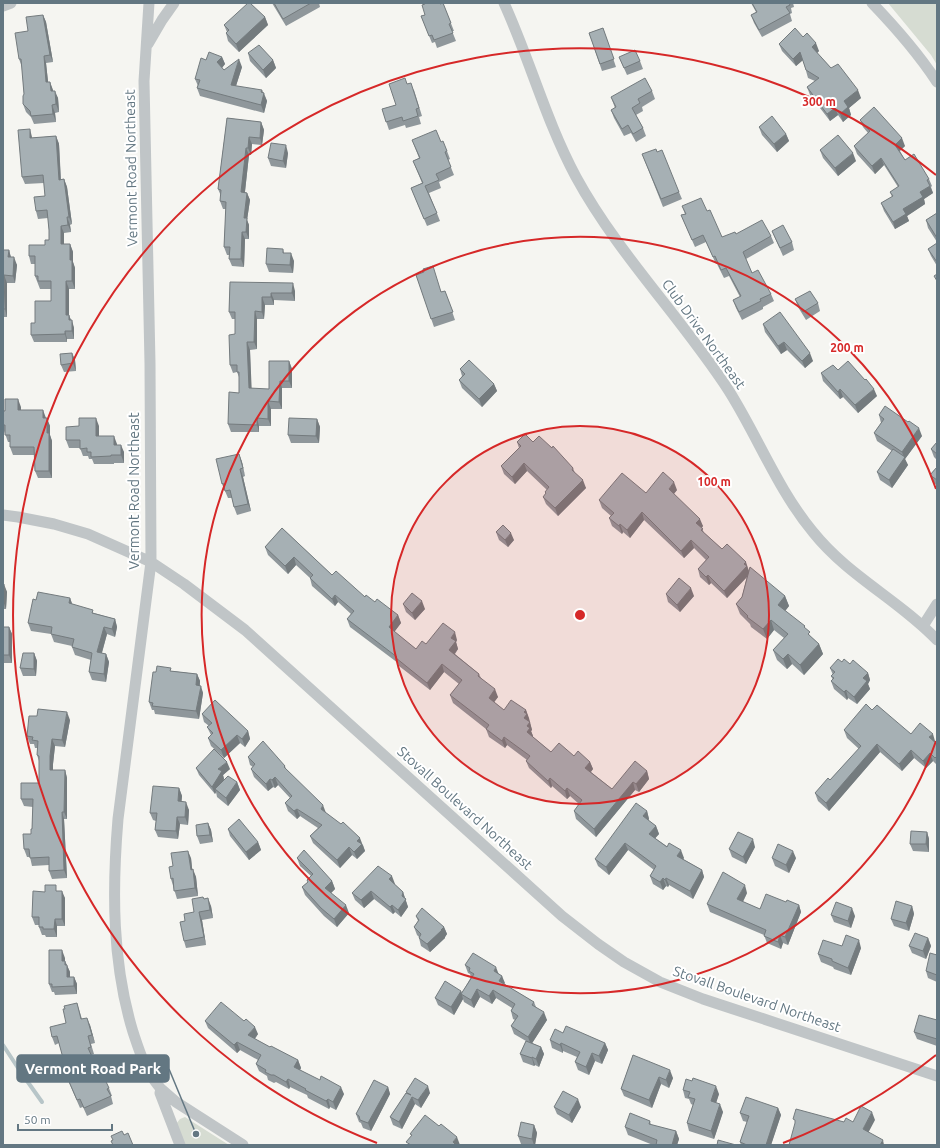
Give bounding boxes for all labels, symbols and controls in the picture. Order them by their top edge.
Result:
street label: Vermont Road Northeast [122,89,140,247]
text: 300 m [802,95,836,108]
street label: Club Drive Northeast [659,276,749,392]
text: 200 m [830,341,864,354]
street label: Vermont Road Northeast [126,412,142,570]
text: 100 m [697,475,731,488]
centre of rings [573,608,587,622]
street label: Stovall Boulevard Northeast [394,743,536,873]
street label: Stovall Boulevard Northeast [671,963,843,1035]
callout: Vermont Road Park [17,1055,169,1082]
text: Vermont Road Park [25,1060,162,1077]
scale bar [18,1106,112,1132]
text: 50 m [24,1113,51,1126]

